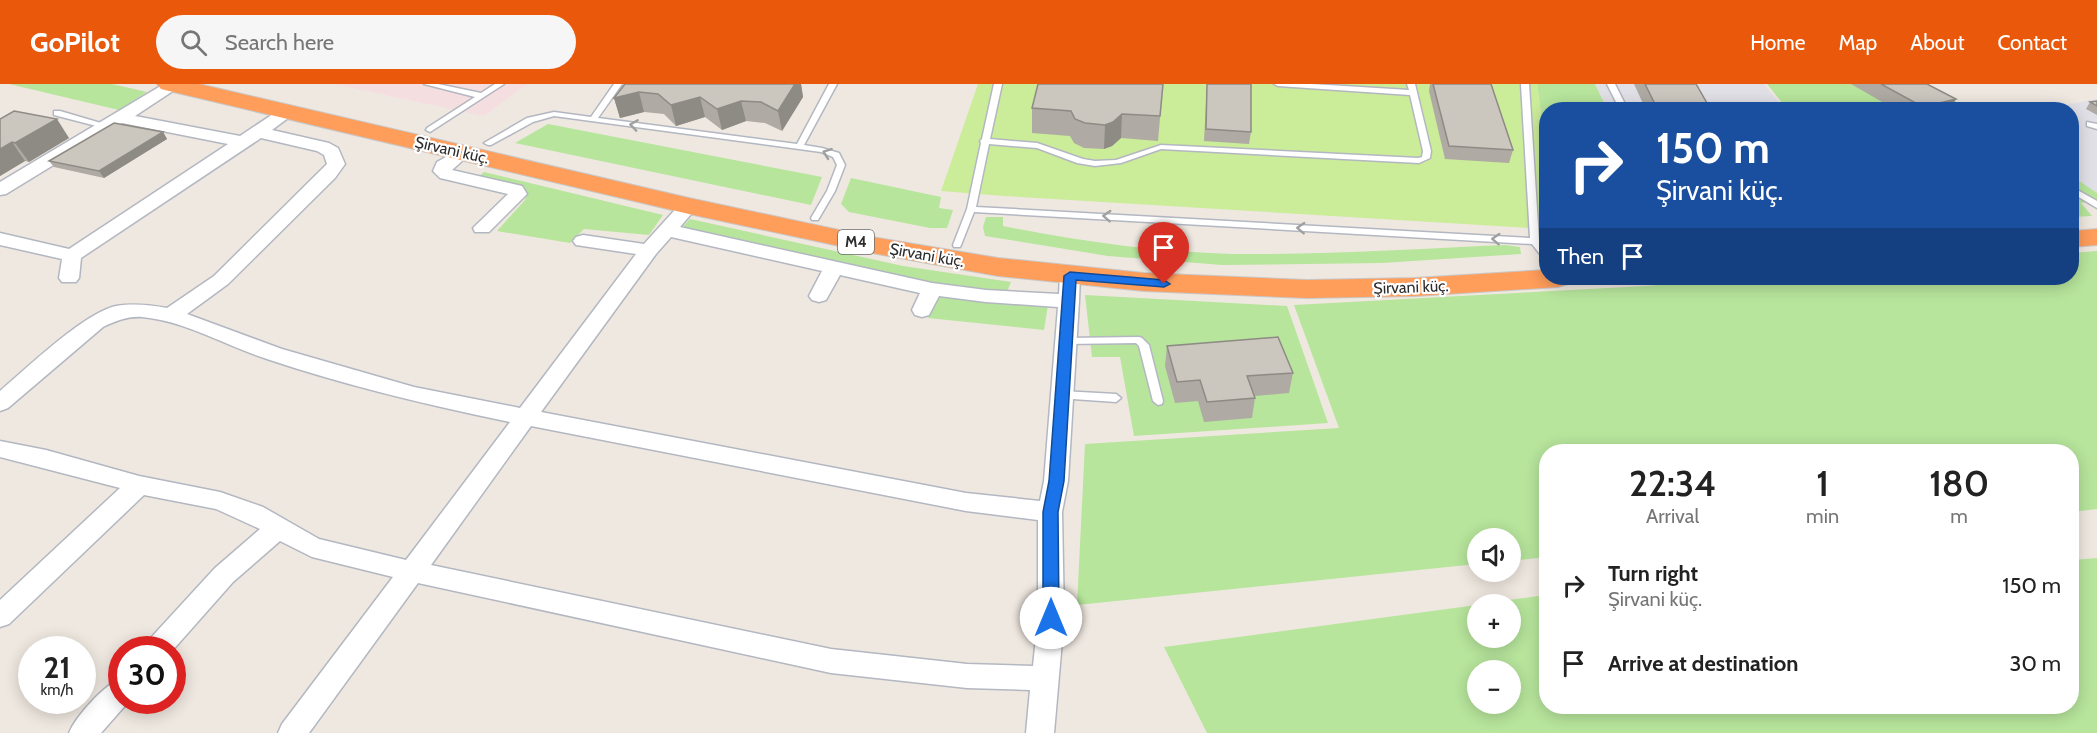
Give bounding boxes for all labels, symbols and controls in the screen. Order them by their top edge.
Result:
search box [156,15,576,69]
text: GoPilot [30,25,120,59]
icon: search [177,26,210,59]
text: Search here [225,29,334,56]
text: Home [1750,30,1806,55]
text: Map [1839,30,1877,55]
text: About [1910,30,1964,55]
text: Contact [1997,30,2067,55]
one-way arrow [629,119,639,132]
text: 150 m [1656,122,1770,174]
icon: right [1557,126,1635,204]
street label: Şirvani küç. [413,132,491,168]
one-way arrow [822,147,832,160]
text: Şirvani küç. [1656,174,1783,207]
one-way arrow [1102,210,1111,223]
one-way arrow [1297,221,1306,234]
pin [1138,222,1189,284]
road number: M4 [838,230,874,254]
icon: arrive [1147,231,1180,264]
one-way arrow [1492,233,1501,246]
street label: Şirvani küç. [888,239,966,271]
icon: arrive [1616,240,1649,273]
text: Then [1557,243,1604,270]
street label: Şirvani küç. [1373,276,1449,298]
text: 22:34 [1629,461,1716,505]
text: 1 [1816,461,1829,505]
text: 180 [1929,461,1989,505]
text: Arrival [1646,504,1699,528]
text: min [1806,504,1839,528]
text: m [1950,504,1968,528]
map controls [1467,528,1521,714]
button: sound [1467,528,1521,582]
text: Turn right [1608,560,1698,587]
icon: right [1557,569,1590,602]
text: 150 m [2002,572,2061,599]
position arrow [1019,586,1083,650]
text: Şirvani küç. [1608,587,1702,611]
button: + [1467,594,1521,648]
speed limit sign: 30 [108,636,186,714]
icon: arrive [1557,647,1590,680]
text: 21 [44,649,70,686]
text: Arrive at destination [1608,650,1798,677]
text: 30 m [2009,650,2061,677]
button: − [1467,660,1521,714]
text: km/h [41,681,73,699]

